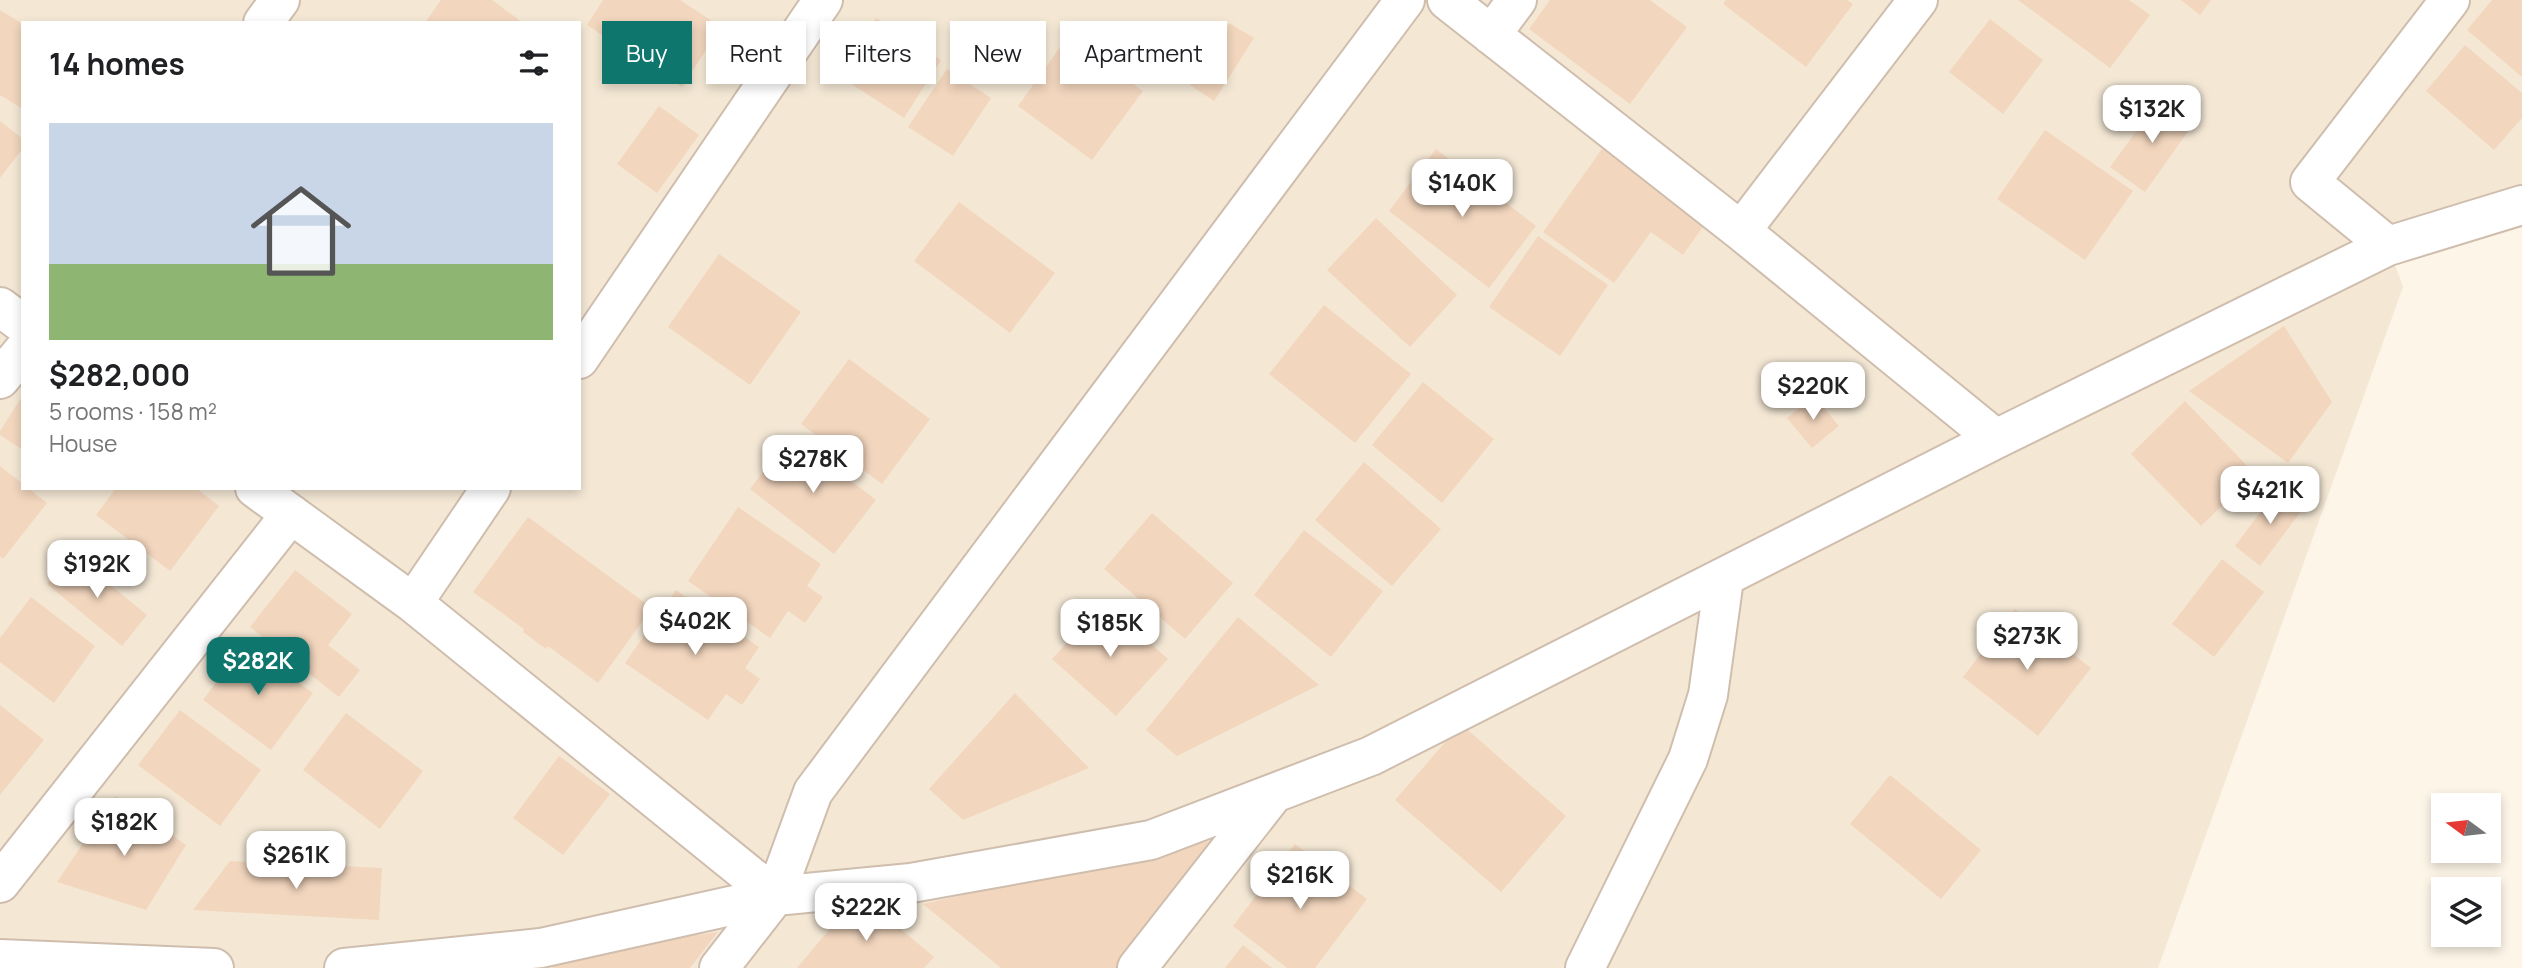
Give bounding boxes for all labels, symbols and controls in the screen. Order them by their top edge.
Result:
chip: Buy [602,21,692,84]
chip: Rent [706,21,806,84]
chip: Filters [820,21,936,84]
chip: New [950,21,1046,84]
chip: Apartment [1060,21,1227,84]
text: 14 homes [49,43,185,84]
icon: filters [515,44,553,82]
pin: $132K [2103,86,2201,145]
text: $132K [2119,92,2185,124]
pin: $140K [1413,160,1511,219]
text: $140K [1428,166,1496,198]
icon: home [238,168,364,294]
text: $282,000 [49,354,190,395]
pin: $220K [1764,362,1862,422]
text: $220K [1777,369,1849,401]
text: 5 rooms · 158 m² [49,395,217,427]
text: House [49,427,118,459]
pin: $278K [764,435,862,495]
text: $278K [778,442,848,474]
pin: $421K [2221,466,2319,526]
text: $421K [2236,473,2304,505]
pin: $192K [48,540,146,600]
text: $192K [63,547,131,579]
pin: $402K [646,598,744,657]
pin: $185K [1061,600,1159,659]
text: $402K [659,604,731,636]
text: $185K [1077,606,1143,638]
pin: $273K [1978,612,2076,672]
text: $273K [1993,619,2061,651]
pin: $282K [209,638,307,697]
text: $282K [223,644,293,676]
north arrow [2431,793,2501,863]
map controls [2431,793,2501,947]
pin: $182K [75,798,173,858]
text: $182K [90,805,158,837]
pin: $261K [247,832,345,891]
text: $261K [262,838,330,870]
pin: $216K [1251,852,1349,911]
text: $216K [1266,858,1334,890]
button: layers [2431,877,2501,947]
pin: $222K [817,884,915,943]
text: $222K [831,890,901,922]

